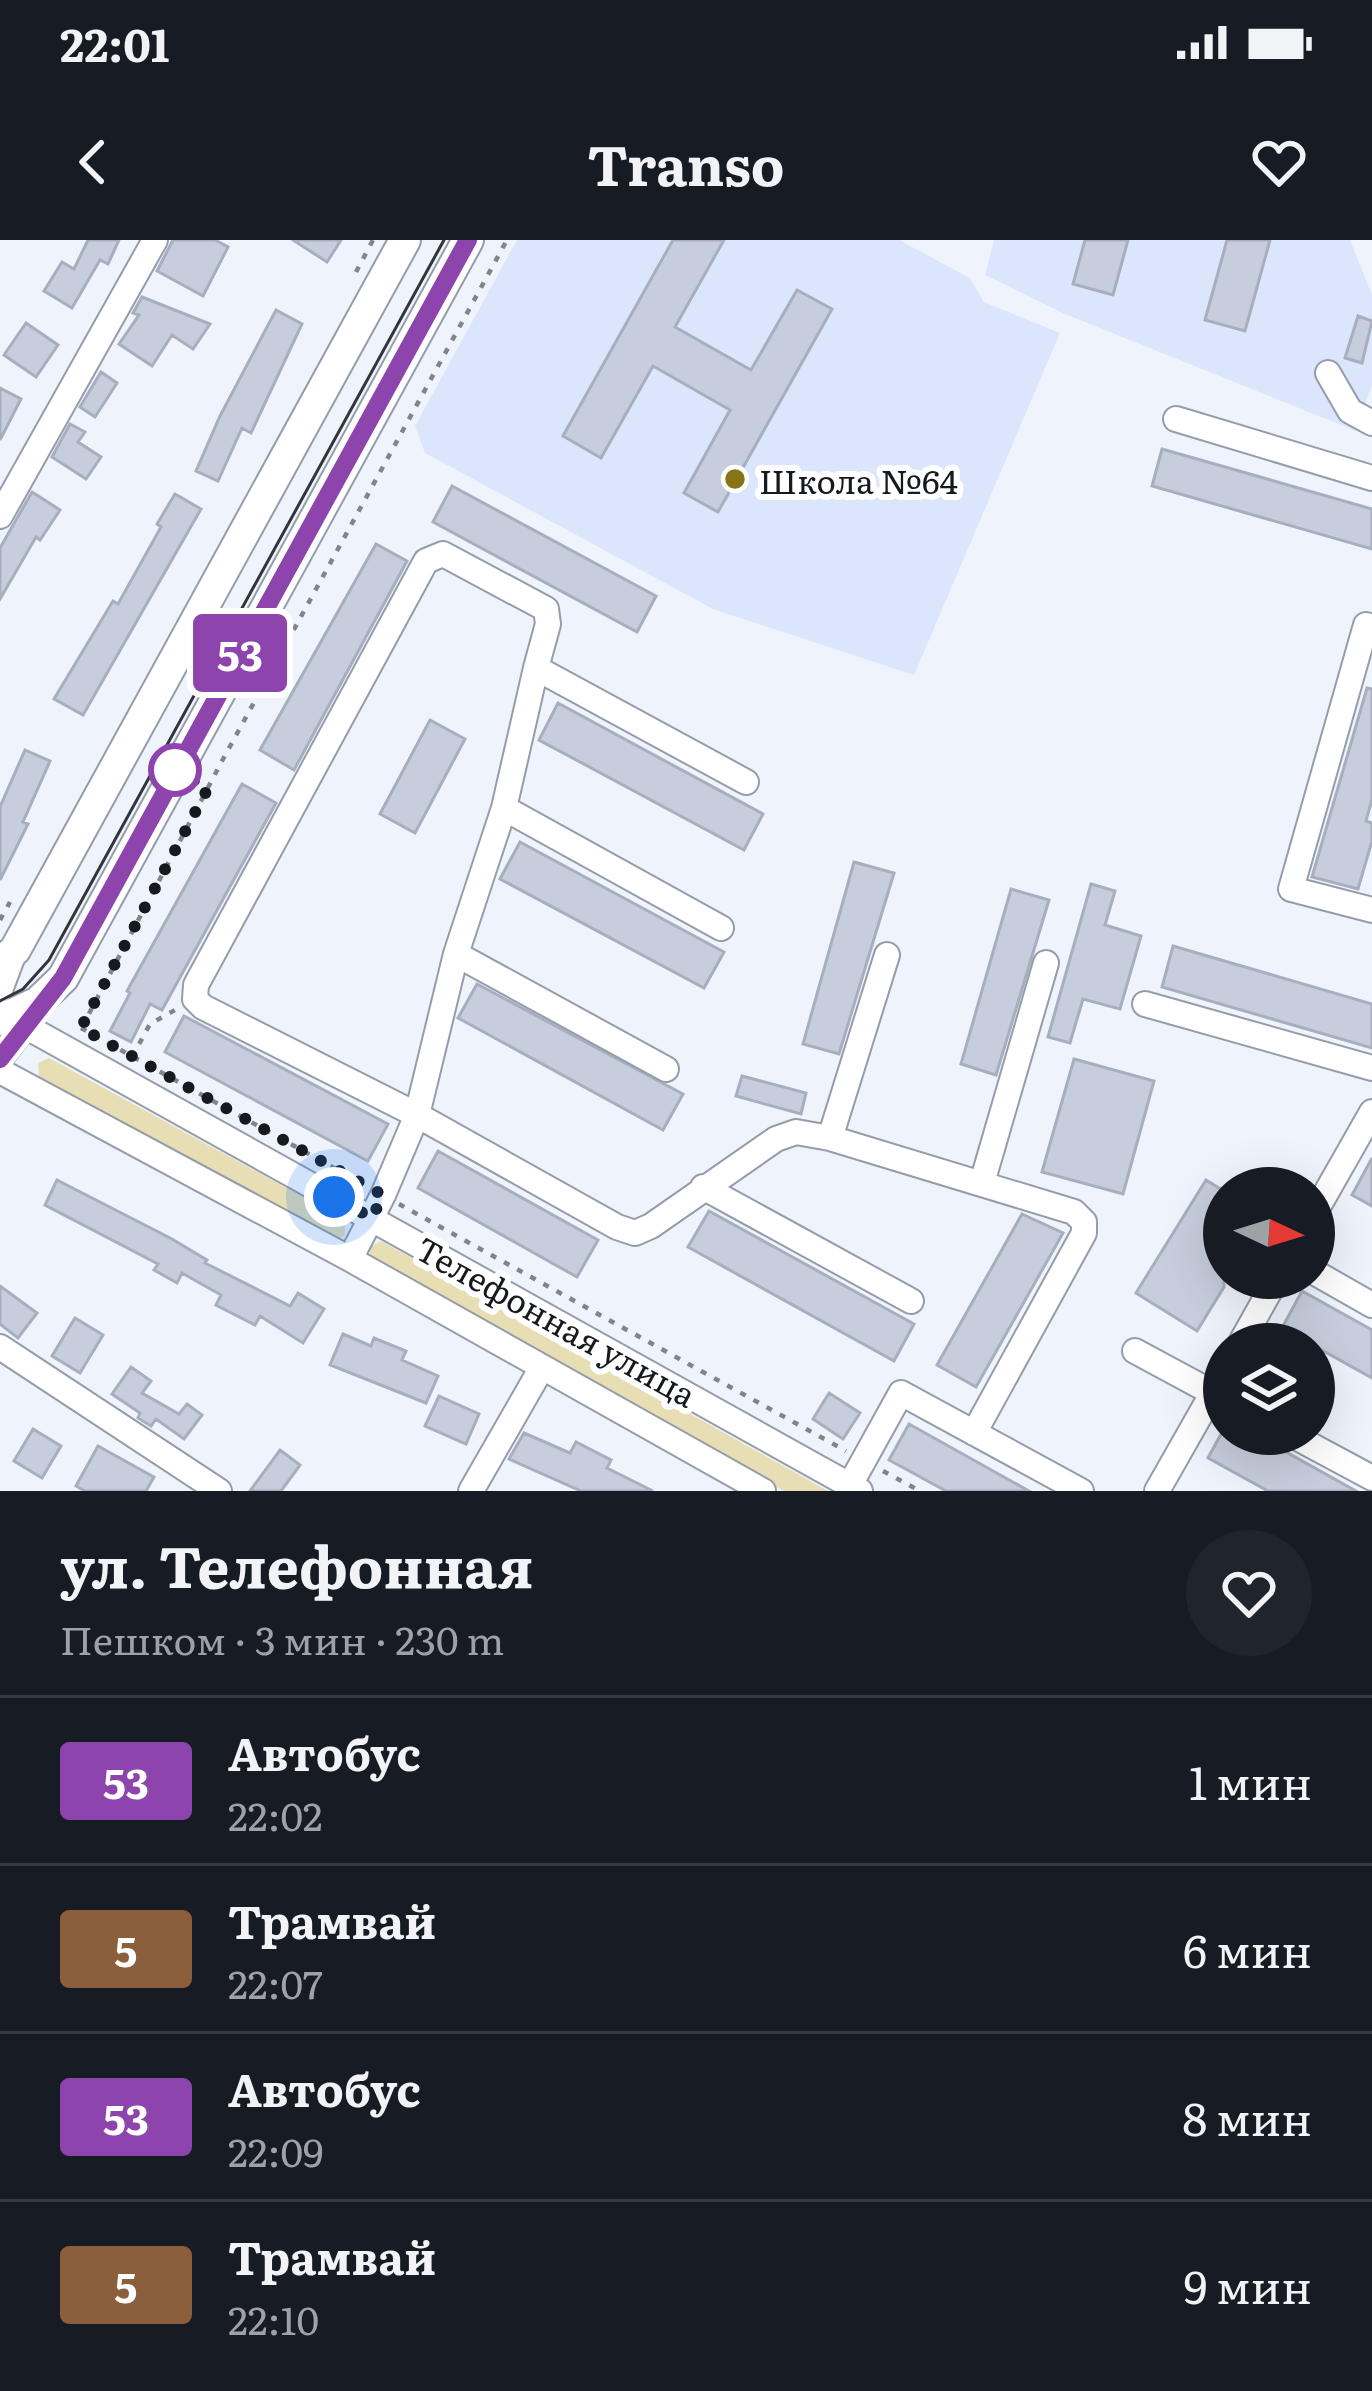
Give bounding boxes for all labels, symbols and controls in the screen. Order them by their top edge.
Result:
text: 22:01 [60,9,170,76]
text: Transo [587,122,785,203]
icon: back [60,129,126,195]
icon: heart [1246,129,1312,195]
place label: Школа №64 [759,455,958,504]
marker: Школа №64 [722,466,748,492]
line badge: 53 [186,614,294,692]
text: 53 [217,622,263,684]
unlabelled marker [150,745,200,795]
your location [304,1167,364,1227]
north arrow [1203,1167,1335,1299]
map controls [1203,1167,1335,1455]
street label: Телефонная улица [408,1223,706,1418]
button: layers [1203,1323,1335,1455]
text: ул. Телефонная [60,1521,533,1606]
button: heart [1186,1530,1312,1656]
text: Пешком · 3 мин · 230 m [60,1609,504,1667]
text: Автобус [228,1718,421,1785]
text: 1 мин [1189,1747,1312,1814]
text: 53 [103,1750,149,1812]
text: 22:02 [228,1785,322,1843]
text: Трамвай [228,1886,436,1953]
text: 6 мин [1183,1915,1312,1982]
text: 5 [115,1918,137,1980]
text: 22:07 [228,1953,323,2011]
text: Автобус [228,2054,421,2121]
text: 8 мин [1182,2083,1312,2150]
text: 53 [103,2086,149,2148]
text: 22:09 [228,2121,323,2179]
text: Трамвай [228,2222,436,2289]
text: 9 мин [1184,2251,1312,2318]
text: 5 [115,2254,137,2316]
text: 22:10 [228,2289,319,2347]

